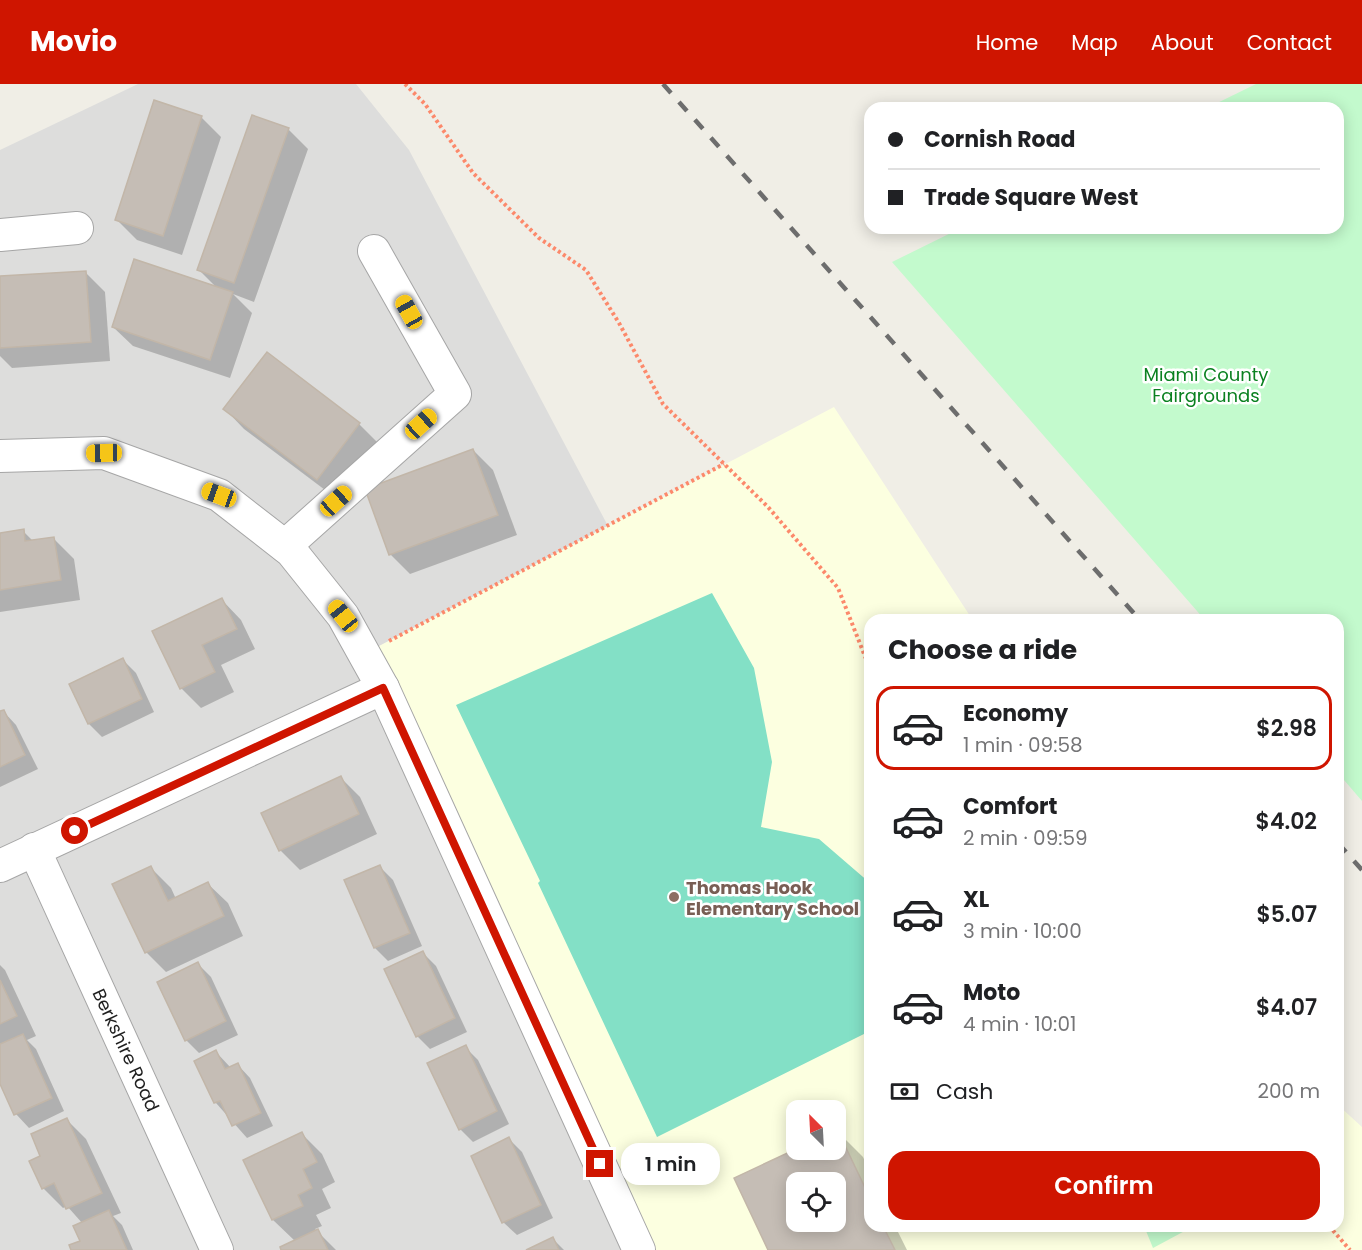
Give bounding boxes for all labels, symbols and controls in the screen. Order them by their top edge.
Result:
text: Movio [30,22,117,61]
text: Home [976,28,1038,57]
text: Map [1071,28,1118,57]
text: About [1151,28,1214,57]
text: Contact [1247,28,1332,57]
text: Cornish Road [924,124,1076,155]
text: Trade Square West [924,182,1138,213]
car [392,292,426,332]
park label: Miami County Fairgrounds [1143,362,1269,408]
car [402,405,440,443]
car [86,444,122,462]
car [199,480,239,510]
car [317,482,355,520]
car [325,596,361,636]
text: Choose a ride [888,631,1077,668]
text: Economy [963,698,1068,729]
icon: car [891,701,945,755]
text: $2.98 [1256,713,1317,744]
text: 1 min · 09:58 [963,731,1083,759]
text: Comfort [963,791,1057,822]
icon: car [891,794,945,848]
text: $4.02 [1256,806,1317,837]
route start [61,817,88,844]
text: 2 min · 09:59 [963,824,1088,852]
place label: Thomas Hook Elementary School [686,875,859,921]
text: XL [963,884,989,915]
icon: car [891,887,945,941]
marker: Thomas Hook Elementary School [667,890,681,904]
text: $5.07 [1256,899,1317,930]
text: 3 min · 10:00 [963,917,1082,945]
text: Moto [963,977,1020,1008]
icon: car [891,980,945,1034]
street label: Berkshire Road [87,984,165,1116]
text: $4.07 [1256,992,1317,1023]
text: 4 min · 10:01 [963,1010,1076,1038]
icon: cash [888,1075,921,1108]
text: Cash [936,1076,993,1107]
text: 200 m [1257,1077,1320,1105]
north arrow [786,1100,846,1160]
map controls [786,1100,846,1232]
callout: 1 min [621,1143,720,1185]
route end [586,1150,613,1177]
text: 1 min [645,1150,696,1178]
button: Confirm [888,1151,1320,1220]
button: locate [786,1172,846,1232]

